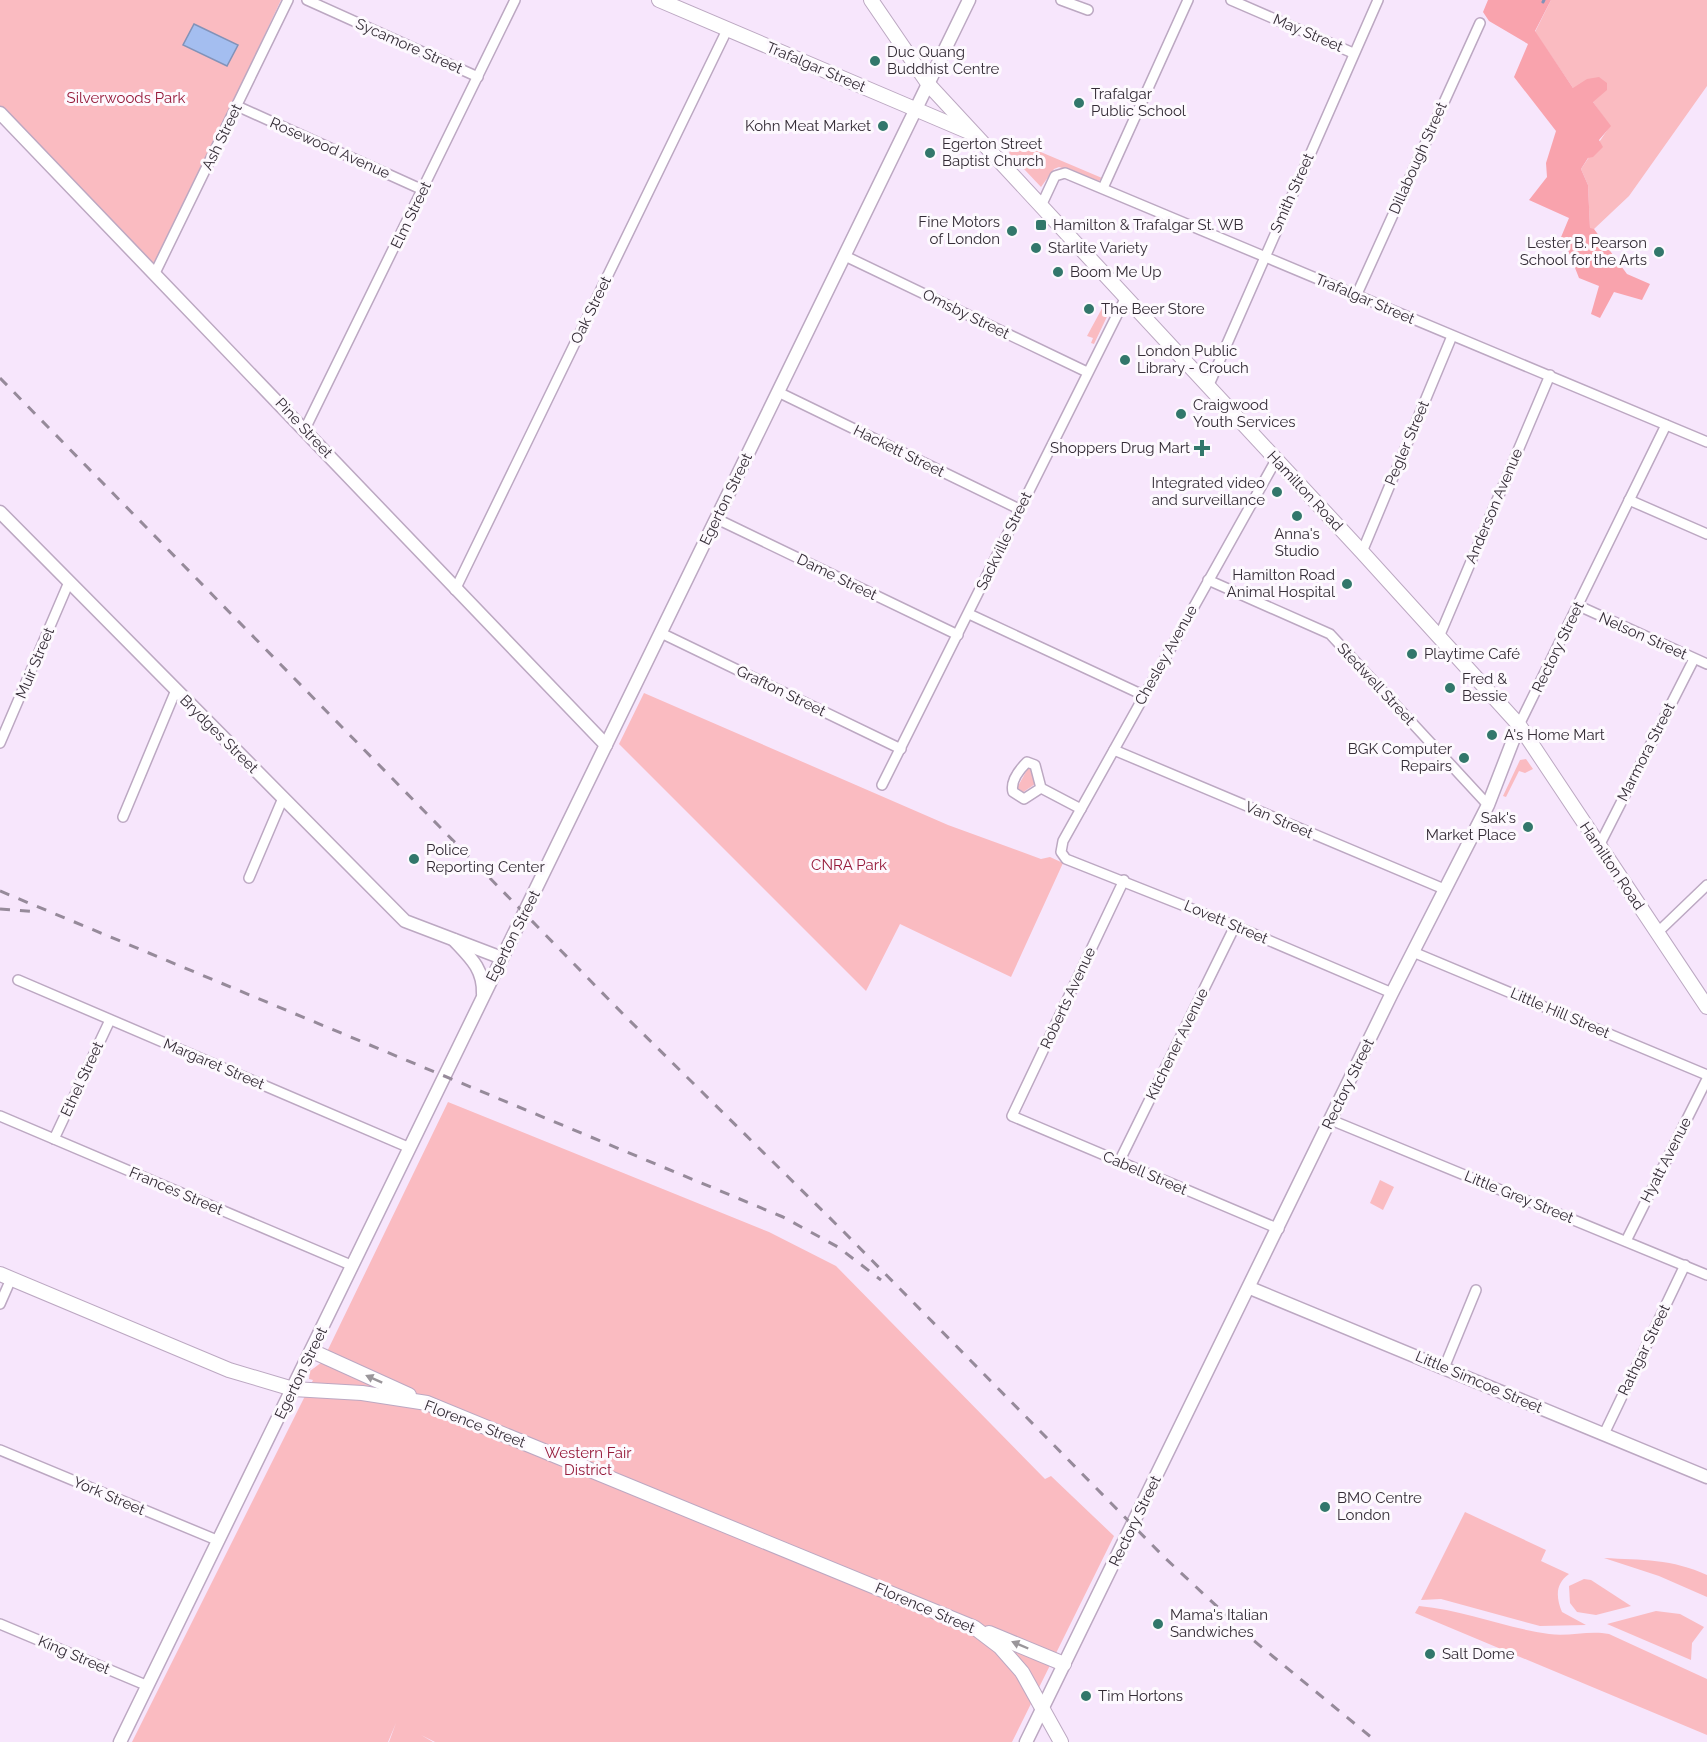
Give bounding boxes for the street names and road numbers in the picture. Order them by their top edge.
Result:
street label: May Street [1270,10,1346,56]
street label: Sycamore Street [353,14,465,78]
street label: Trafalgar Street [764,38,868,96]
street label: Dillabough Street [1385,99,1451,217]
street label: Ash Street [198,101,246,173]
street label: Rosewood Avenue [267,113,393,183]
street label: Smith Street [1266,150,1318,236]
street label: Elm Street [387,179,435,251]
street label: Trafalgar Street [1313,270,1417,328]
street label: Oak Street [567,273,615,347]
street label: Omsby Street [920,285,1012,343]
street label: Pine Street [272,394,336,462]
street label: Pegler Street [1381,398,1433,488]
street label: Hackett Street [850,421,948,481]
street label: Anderson Avenue [1462,446,1526,566]
street label: Hamilton Road [1263,447,1347,535]
street label: Egerton Street [696,450,756,548]
street label: Sackville Street [972,489,1036,593]
street label: Dame Street [794,550,880,604]
street label: Rectory Street [1528,599,1588,695]
street label: Chesley Avenue [1131,602,1201,708]
street label: Nelson Street [1596,609,1690,663]
street label: Muir Street [12,625,58,701]
street label: Stedwell Street [1333,639,1419,729]
street label: Grafton Street [733,662,829,720]
street label: Brydges Street [176,691,262,777]
street label: Marmora Street [1613,700,1679,804]
street label: Van Street [1242,798,1316,842]
street label: Hamilton Road [1576,818,1648,914]
street label: Egerton Street [482,887,544,985]
street label: Lovett Street [1181,896,1271,948]
street label: Roberts Avenue [1037,944,1099,1052]
street label: Little Hill Street [1508,984,1612,1042]
street label: Kitchener Avenue [1142,985,1212,1103]
street label: Margaret Street [161,1035,267,1093]
street label: Rectory Street [1318,1036,1378,1132]
street label: Ethel Street [57,1039,107,1119]
street label: Hyatt Avenue [1637,1114,1695,1206]
street label: Cabell Street [1100,1147,1190,1199]
street label: Frances Street [126,1163,226,1219]
street label: Little Grey Street [1462,1167,1576,1227]
street label: Rathgar Street [1614,1301,1674,1399]
street label: Egerton Street [271,1324,331,1422]
street label: Little Simcoe Street [1413,1347,1545,1417]
street label: Florence Street [422,1396,528,1452]
street label: York Street [71,1473,147,1519]
street label: Rectory Street [1105,1473,1165,1569]
street label: Florence Street [872,1579,978,1637]
street label: King Street [35,1632,113,1678]

